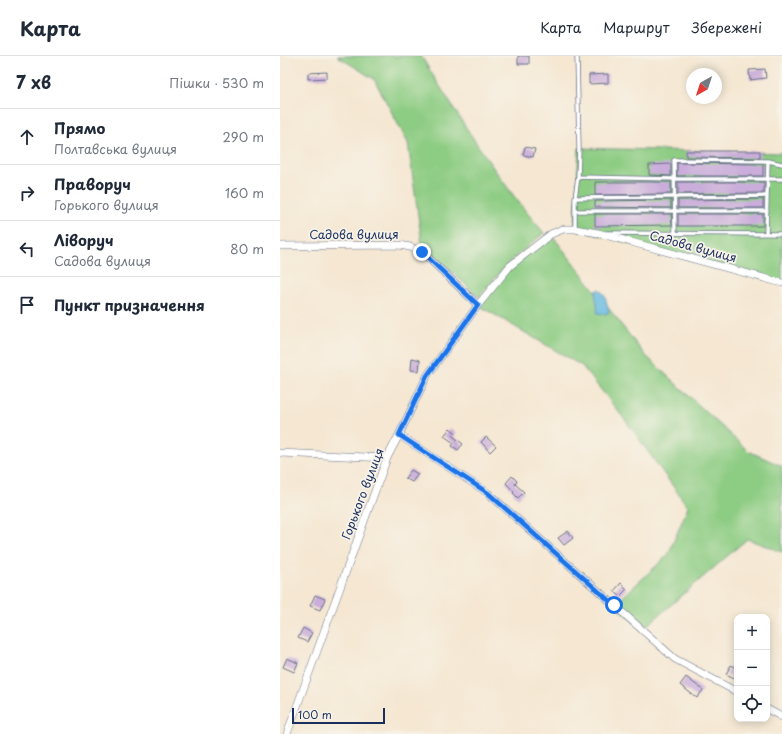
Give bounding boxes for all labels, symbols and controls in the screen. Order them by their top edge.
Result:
text: Карта [20,14,81,42]
text: Карта [540,17,581,38]
text: Маршрут [603,17,670,38]
text: Збережені [692,17,762,38]
north arrow [686,68,722,104]
text: 7 хв [16,69,51,95]
text: Пішки · 530 m [169,73,264,92]
text: Прямо [54,116,105,139]
icon: ahead [16,126,38,148]
text: 290 m [223,127,264,146]
text: Полтавська вулиця [54,139,177,158]
text: Праворуч [54,172,131,195]
icon: right [16,182,38,204]
text: 160 m [225,183,264,202]
text: Горького вулиця [54,195,159,214]
street label: Садова вулиця [309,225,399,243]
street label: Садова вулиця [648,226,739,266]
text: Ліворуч [54,228,114,251]
icon: left [16,238,38,260]
text: 80 m [230,239,264,258]
route end [413,243,431,261]
text: Садова вулиця [54,251,151,270]
text: Пункт призначення [54,293,205,316]
icon: arrive [16,294,38,316]
street label: Горького вулиця [336,445,388,542]
route start [605,596,623,614]
map controls [734,614,770,722]
button: + [734,614,770,650]
button: − [734,650,770,686]
button: locate [734,686,770,722]
scale bar [292,706,385,725]
text: 100 m [298,706,332,723]

